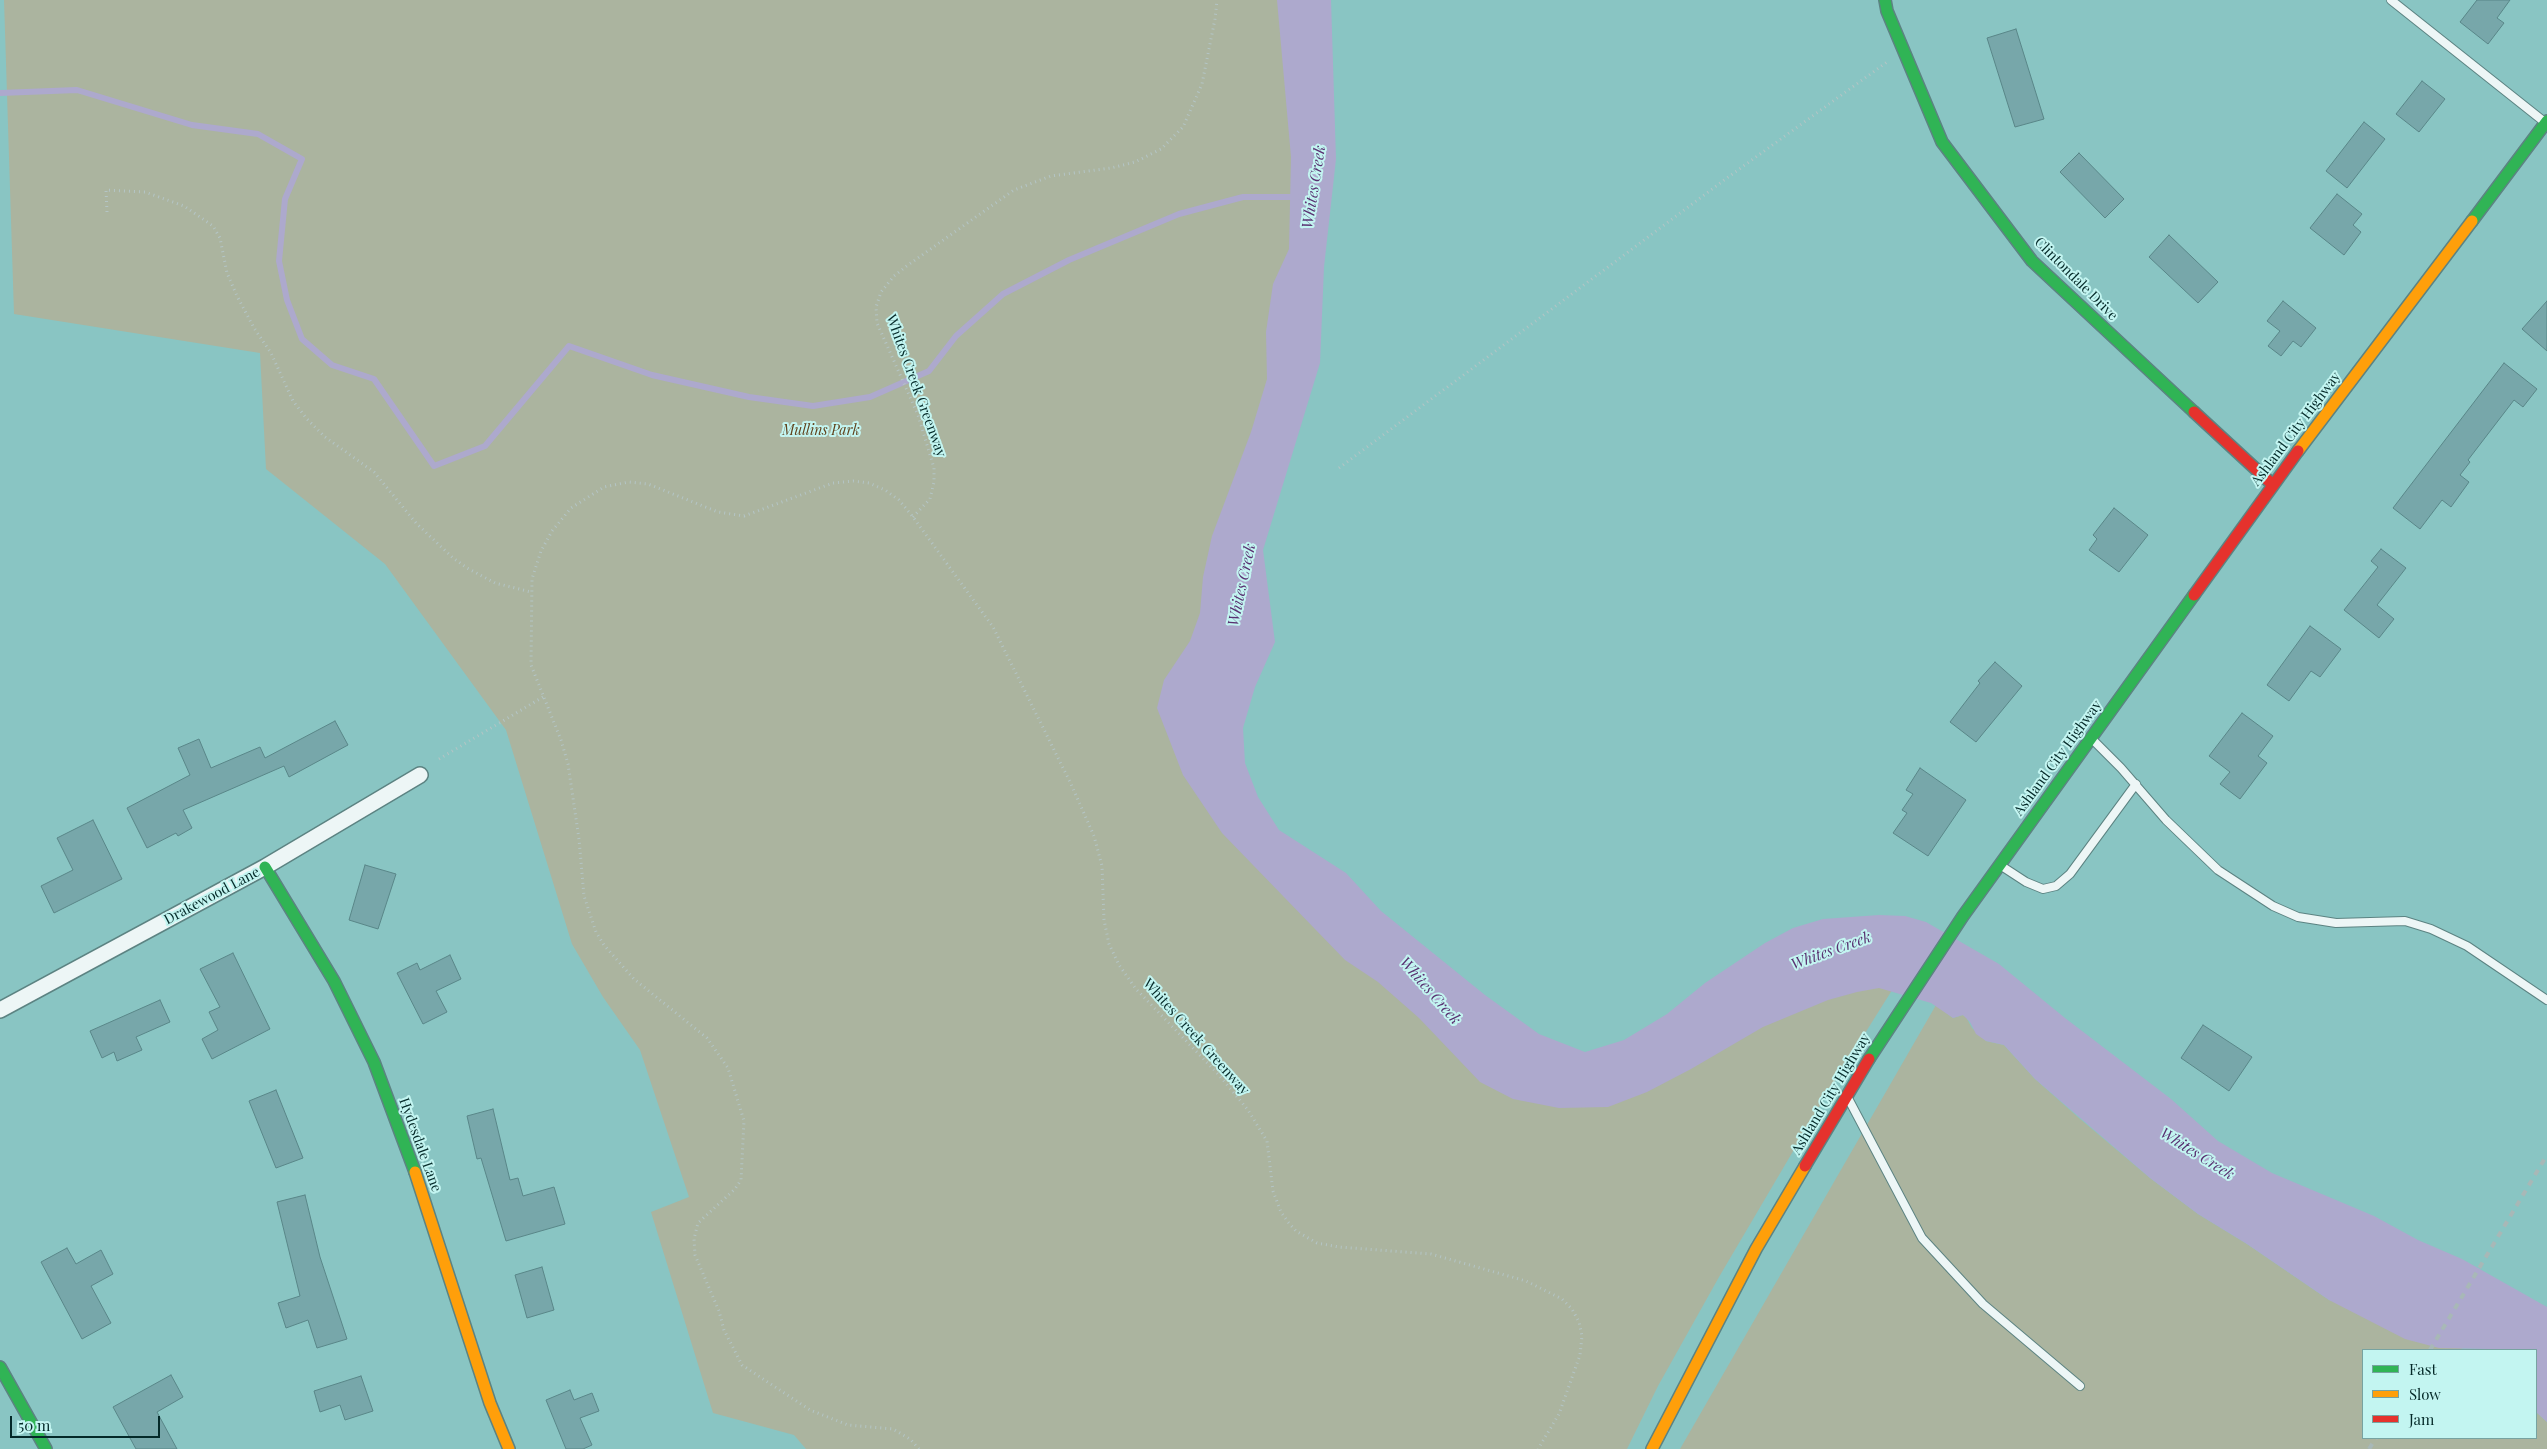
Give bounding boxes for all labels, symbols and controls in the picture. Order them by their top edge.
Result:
water label: Whites Creek [1299,144,1329,230]
street label: Clintondale Drive [2031,234,2121,324]
street label: Whites Creek Greenway [882,312,950,460]
street label: Ashland City Highway [2248,369,2344,489]
park label: Mullins Park [782,423,860,439]
water label: Whites Creek [1224,542,1260,628]
street label: Ashland City Highway [2011,697,2105,819]
street label: Drakewood Lane [161,864,263,928]
water label: Whites Creek [1789,928,1873,974]
water label: Whites Creek [1396,953,1464,1029]
street label: Whites Creek Greenway [1139,975,1253,1099]
street label: Ashland City Highway [1788,1030,1874,1158]
street label: Hydesdale Lane [395,1096,445,1194]
water label: Whites Creek [2157,1124,2237,1184]
legend [2362,1349,2537,1439]
text: Fast [2409,1359,2437,1379]
text: Slow [2409,1384,2441,1404]
scale bar [12,1406,162,1438]
text: Jam [2409,1409,2434,1429]
text: 50 m [18,1415,50,1435]

